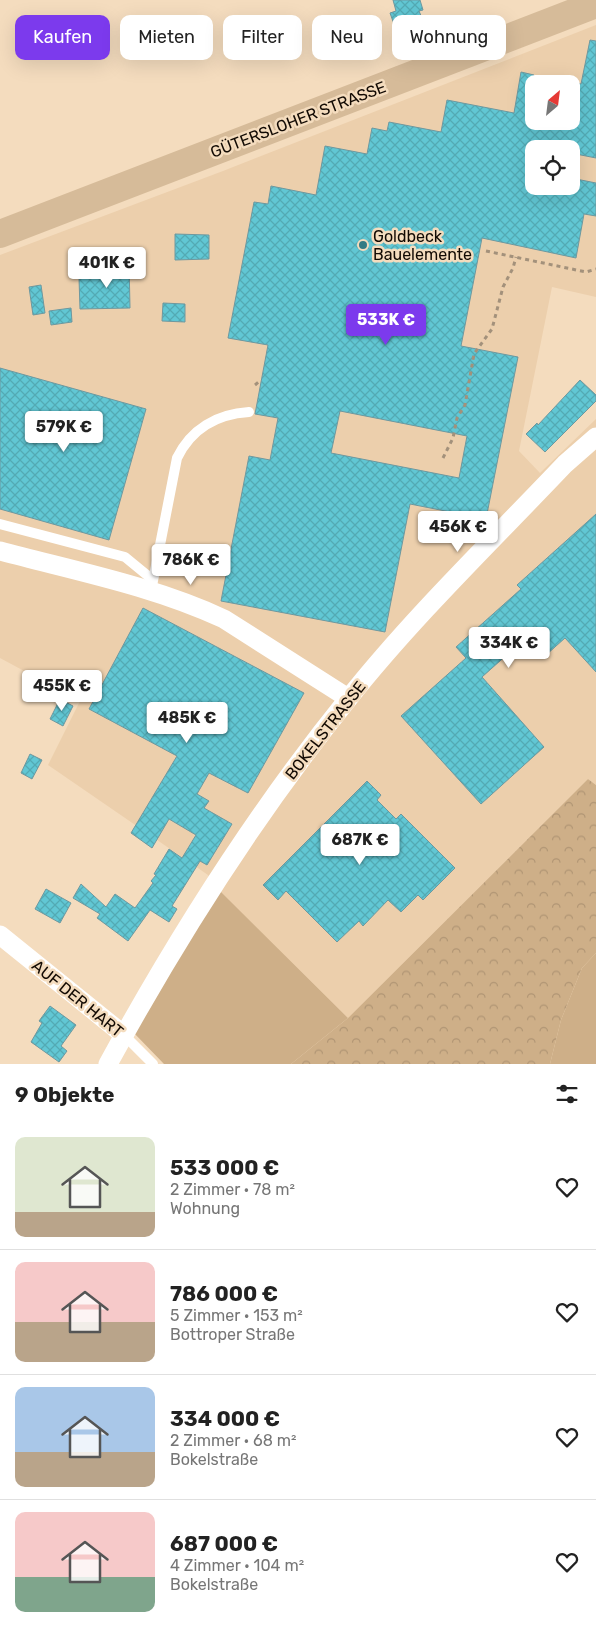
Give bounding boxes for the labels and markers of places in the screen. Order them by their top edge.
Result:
place label: Goldbeck Bauelemente [373,227,472,264]
marker: Goldbeck Bauelemente [357,239,369,251]
pin: 401K € [66,246,148,289]
pin: 533K € [345,304,427,346]
pin: 579K € [23,410,105,453]
pin: 456K € [417,510,499,553]
pin: 786K € [150,544,232,586]
pin: 334K € [468,626,550,669]
pin: 455K € [21,670,103,712]
pin: 485K € [146,702,228,744]
pin: 687K € [319,824,401,866]

